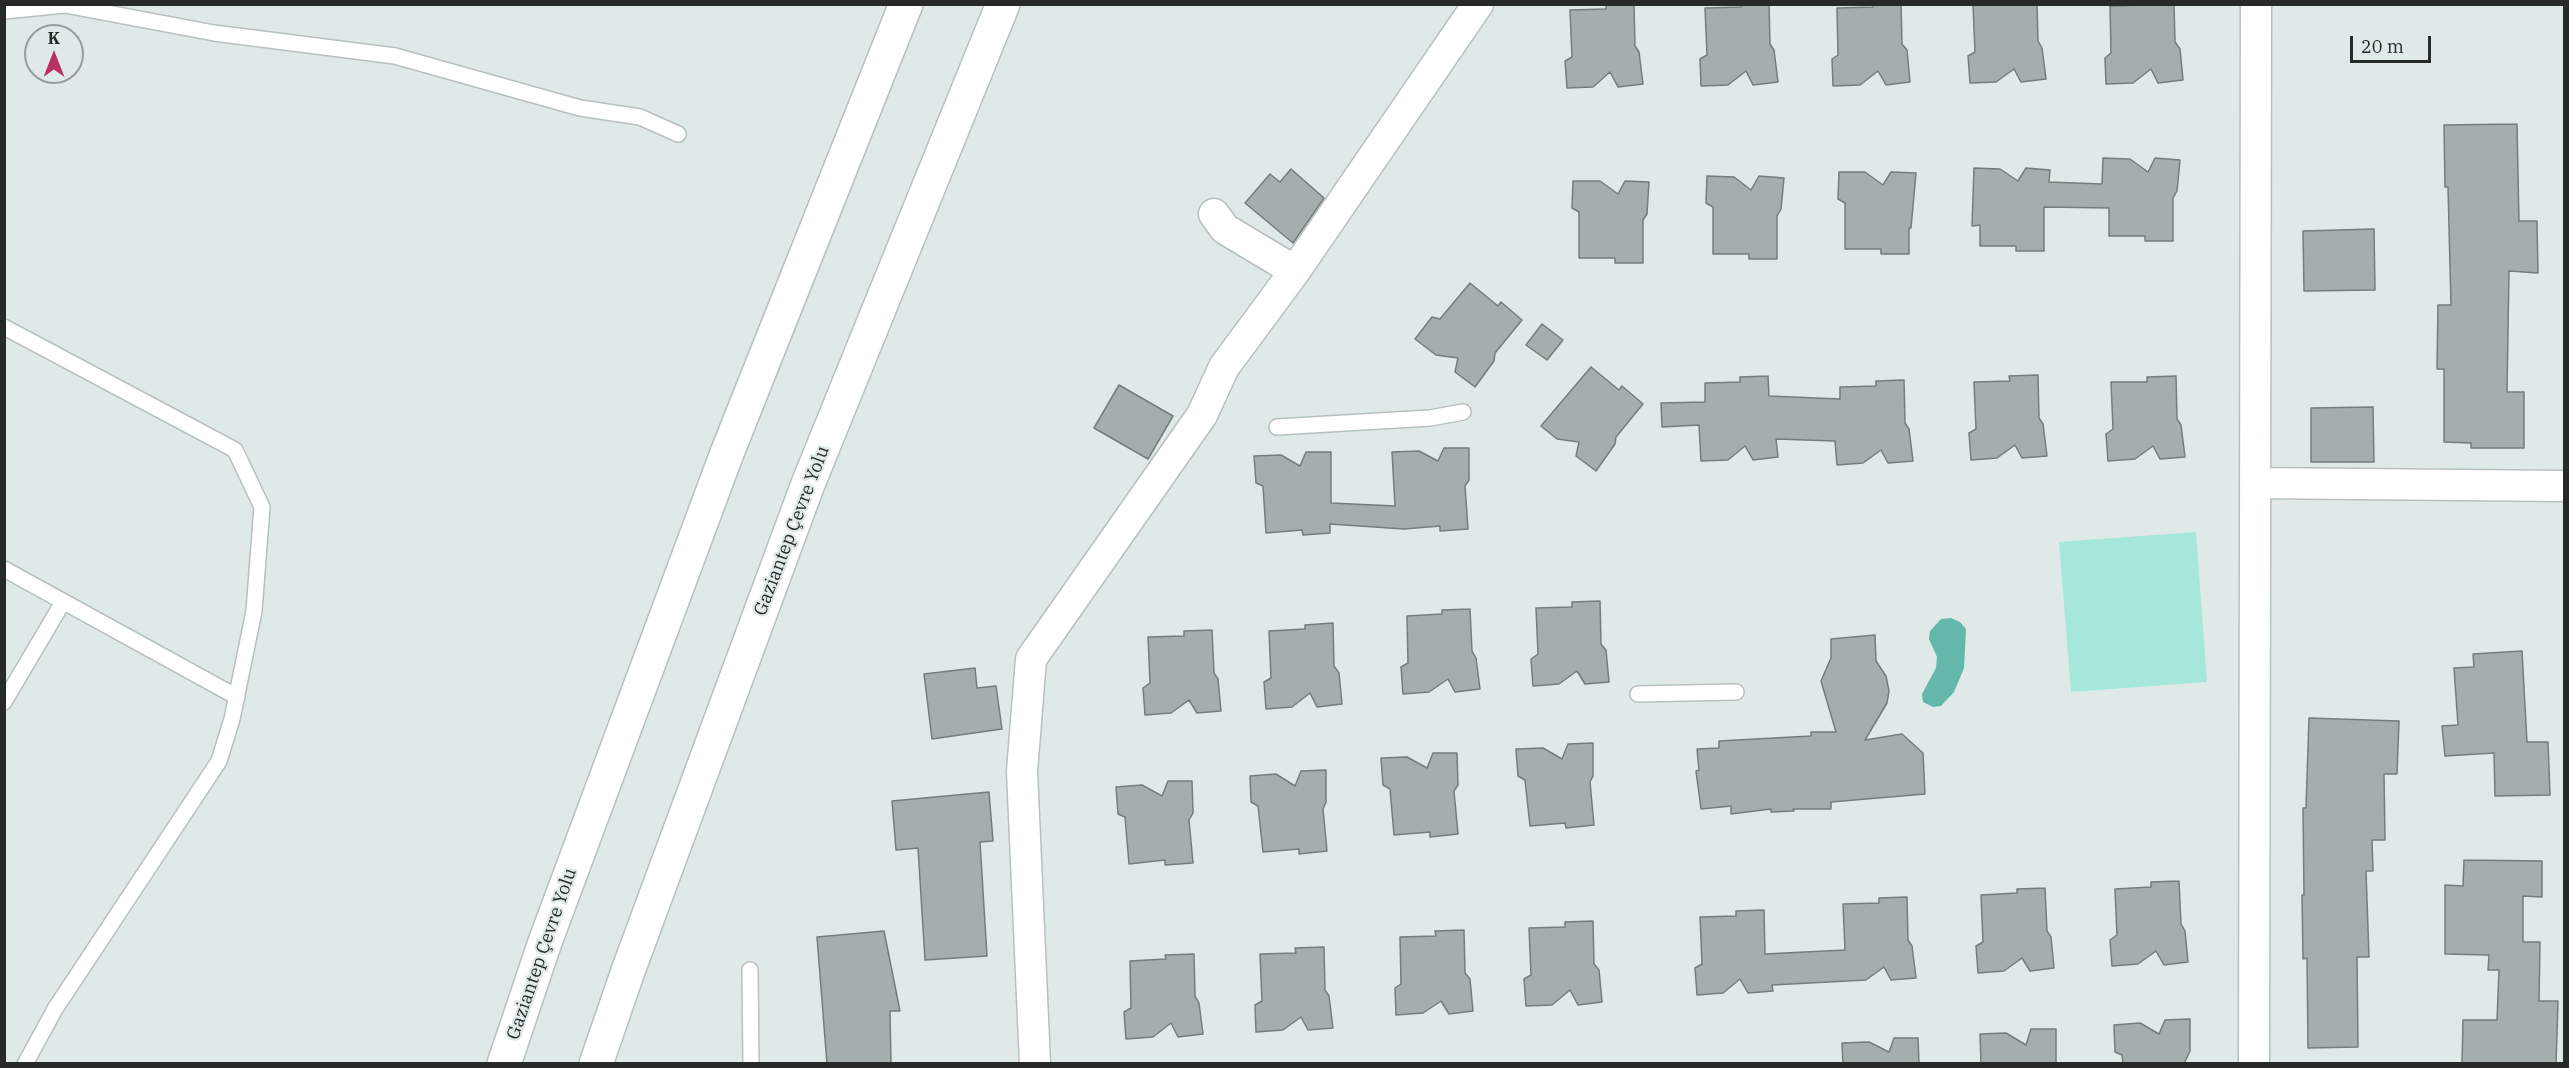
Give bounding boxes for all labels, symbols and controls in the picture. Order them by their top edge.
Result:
north arrow [24,24,84,84]
scale bar [2353,24,2434,62]
text: K [48,28,60,48]
text: 20 m [2361,35,2404,58]
street label: Gaziantep Çevre Yolu [750,443,834,619]
street label: Gaziantep Çevre Yolu [503,866,581,1042]

